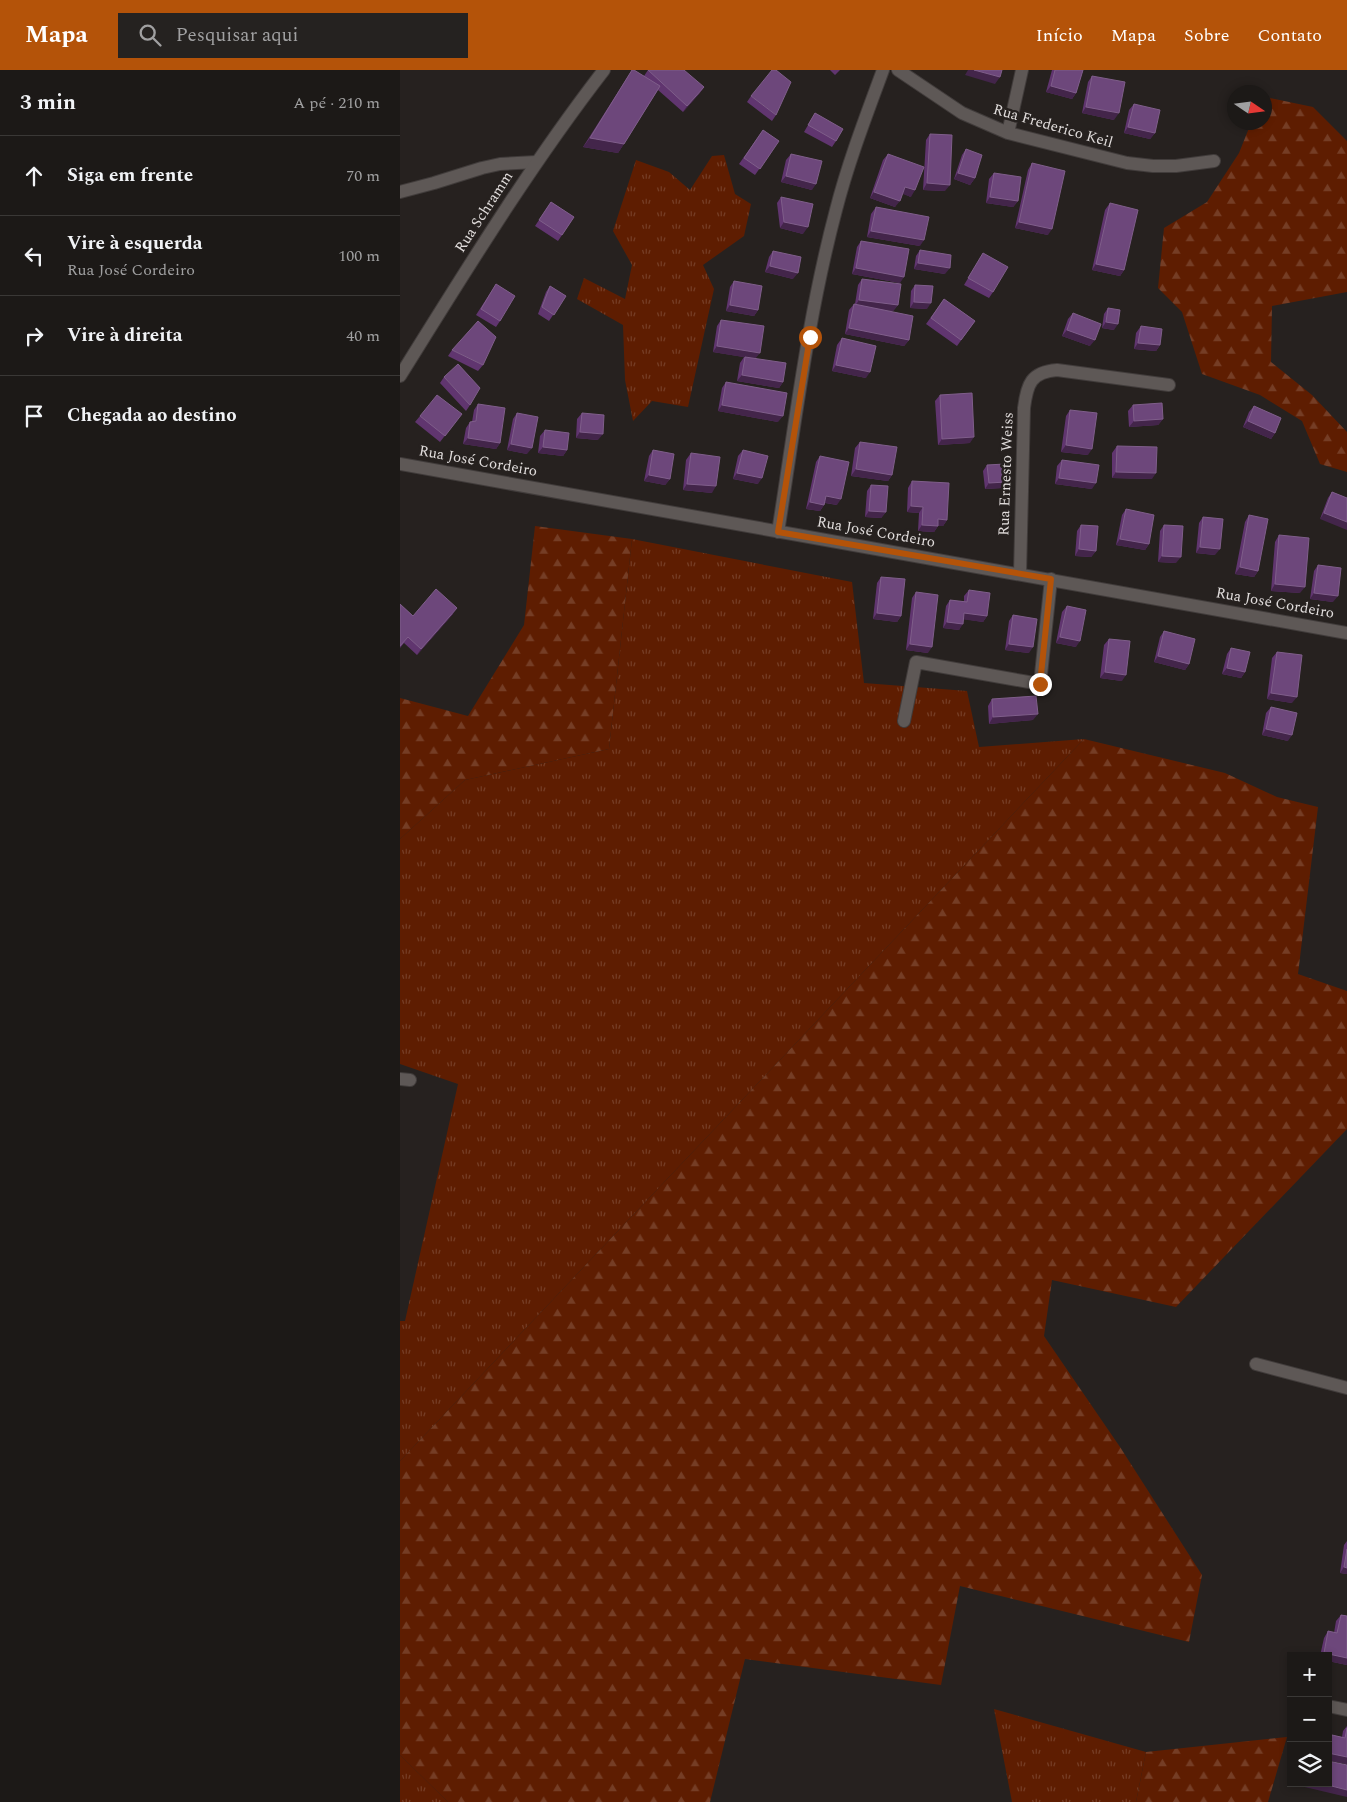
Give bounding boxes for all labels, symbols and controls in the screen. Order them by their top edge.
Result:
search box [118,13,468,58]
text: Mapa [25,17,88,53]
icon: search [136,21,164,49]
text: Pesquisar aqui [176,21,298,50]
text: Início [1036,22,1083,49]
text: Mapa [1111,22,1156,49]
text: Sobre [1184,22,1229,49]
text: Contato [1257,22,1322,49]
north arrow [1227,85,1272,130]
text: 3 min [20,87,76,119]
text: A pé · 210 m [293,91,380,115]
street label: Rua Frederico Keil [990,98,1116,154]
text: Siga em frente [67,161,193,190]
icon: ahead [20,162,48,190]
text: 70 m [346,164,380,188]
street label: Rua Schramm [449,167,519,257]
text: Vire à esquerda [67,229,203,258]
icon: left [20,242,48,270]
text: 100 m [338,244,380,268]
text: Rua José Cordeiro [67,258,195,282]
text: Vire à direita [67,321,183,350]
icon: right [20,322,48,350]
text: 40 m [346,324,380,348]
route start [799,326,822,349]
text: Chegada ao destino [67,401,237,430]
icon: arrive [20,402,48,430]
street label: Rua Ernesto Weiss [992,412,1020,536]
street label: Rua José Cordeiro [417,439,539,483]
street label: Rua José Cordeiro [815,510,937,554]
street label: Rua José Cordeiro [1214,581,1336,625]
route end [1029,673,1052,696]
map controls [1287,1652,1332,1787]
button: + [1287,1652,1332,1697]
button: − [1287,1697,1332,1742]
button: layers [1287,1742,1332,1787]

